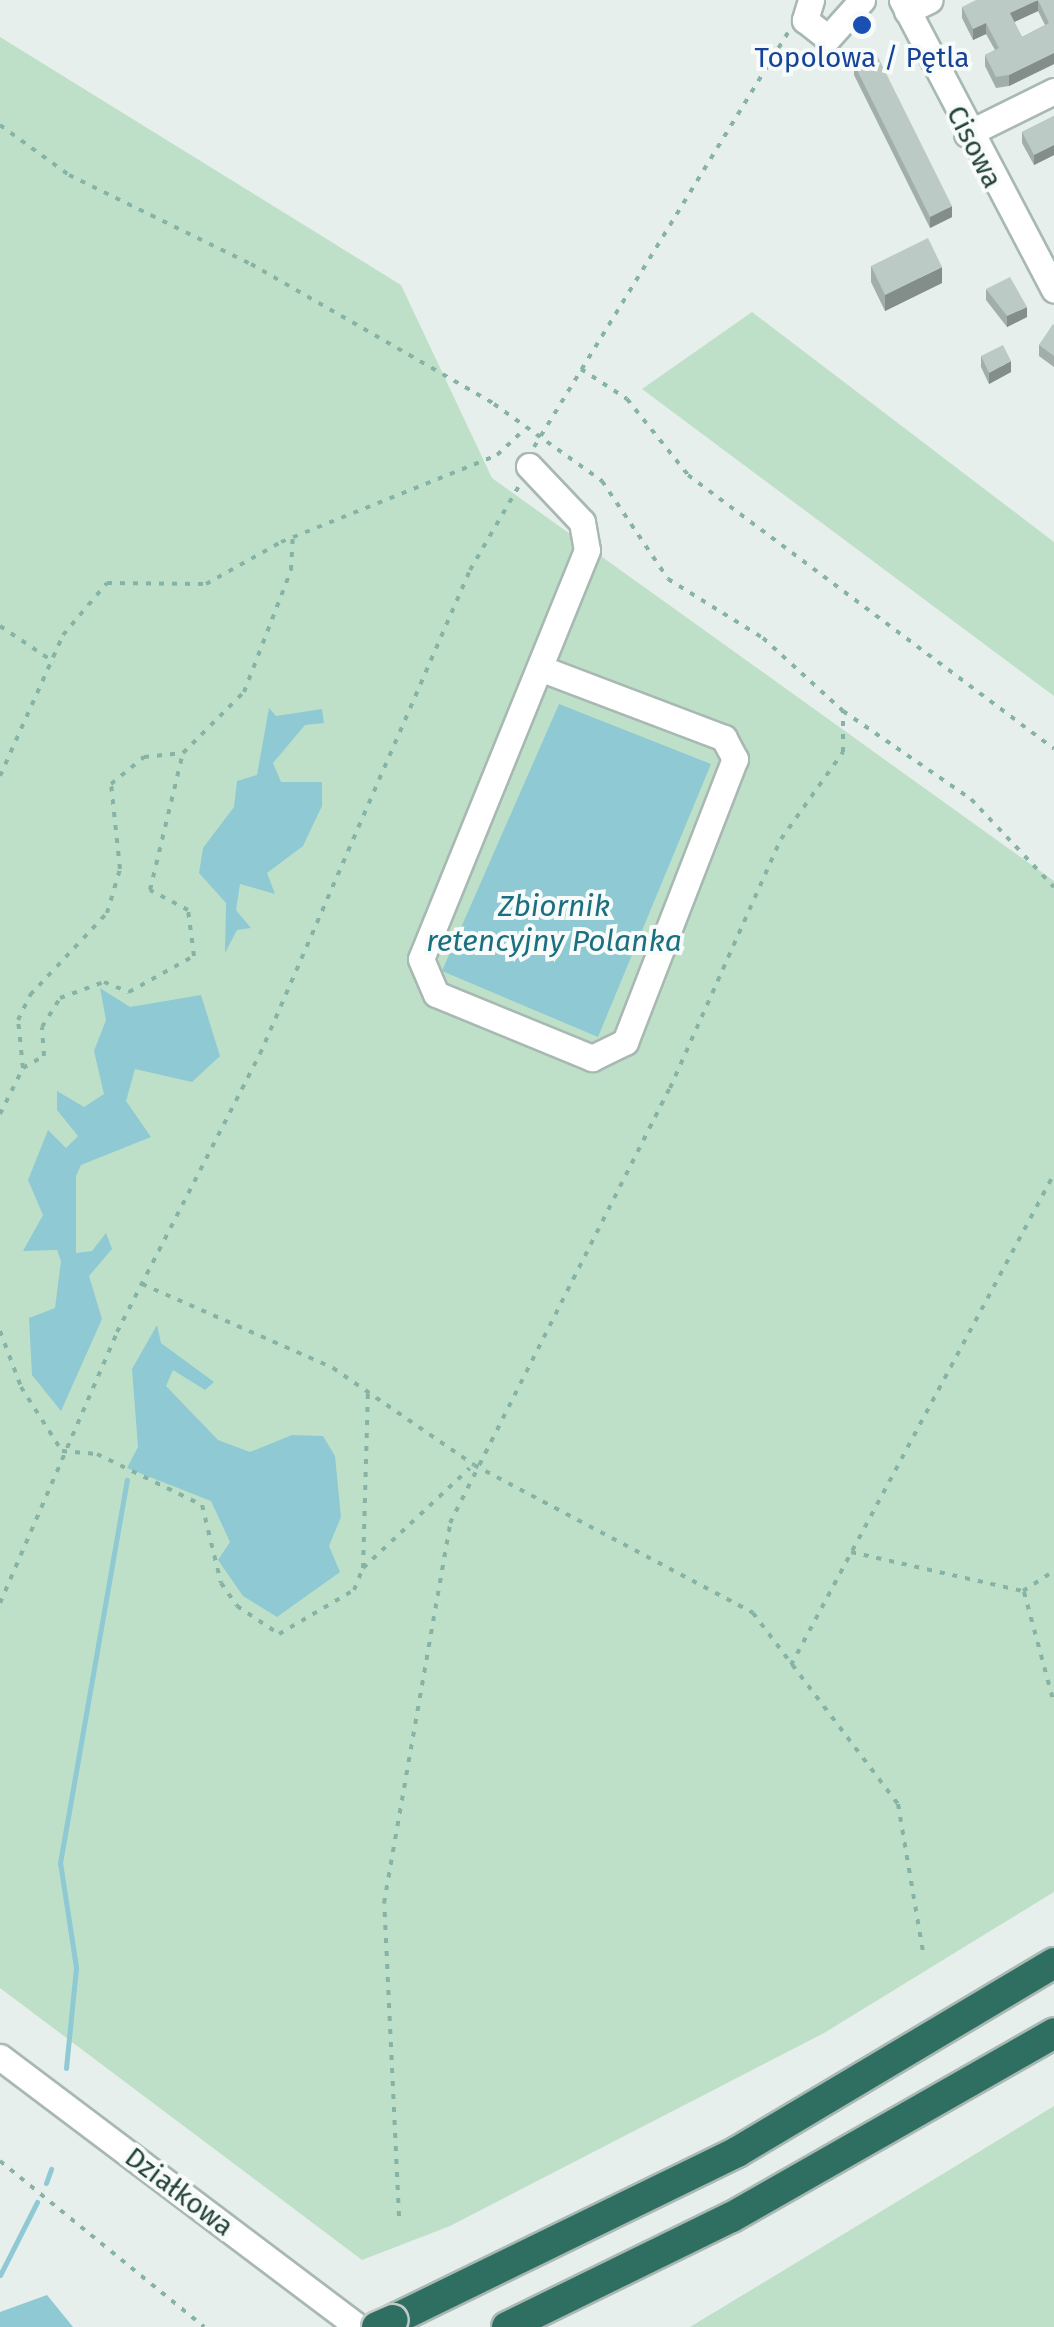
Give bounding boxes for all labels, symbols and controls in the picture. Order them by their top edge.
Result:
marker: Topolowa / Pętla [851,14,873,36]
place label: Topolowa / Pętla [755,41,969,75]
street label: Cisowa [939,100,1009,194]
water label: Zbiornik retencyjny Polanka [426,888,682,958]
street label: Działkowa [118,2140,240,2244]

